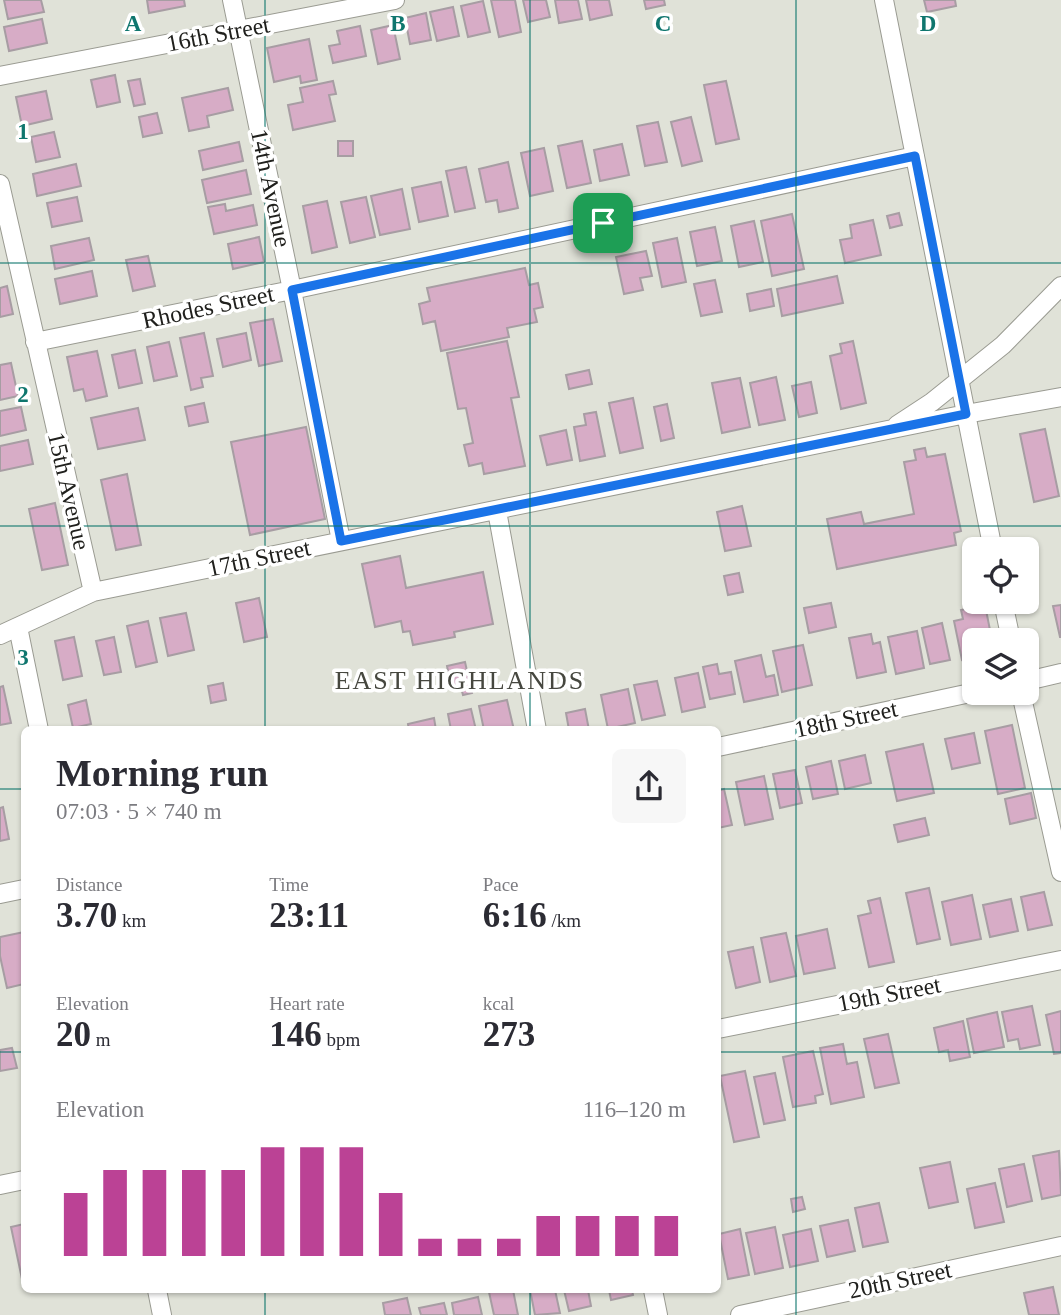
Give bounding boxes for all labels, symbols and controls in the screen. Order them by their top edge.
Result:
text: A [125,11,142,36]
street label: 16th Street [164,11,272,57]
text: B [390,11,406,36]
text: C [655,11,671,36]
text: D [920,11,936,36]
text: 1 [17,119,29,144]
street label: 14th Avenue [246,127,296,249]
pin [573,193,633,253]
icon: arrive [584,204,622,242]
street label: Rhodes Street [140,280,277,334]
text: 2 [17,382,29,407]
street label: 15th Avenue [43,430,95,552]
street label: 17th Street [205,534,313,582]
map controls [962,537,1039,705]
button: locate [962,537,1039,614]
button: layers [962,628,1039,705]
text: 3 [17,645,29,670]
district label: EAST HIGHLANDS [335,666,585,695]
street label: 18th Street [792,695,900,743]
button: share [612,749,686,823]
text: Morning run [56,752,268,794]
text: 07:03 · 5 × 740 m [56,799,222,824]
text: Distance [56,874,122,895]
text: Time [269,874,309,895]
text: Pace [483,874,519,895]
text: 3.70 [56,896,117,935]
text: 23:11 [269,896,349,935]
text: 6:16 [483,896,547,935]
text: km [117,910,146,931]
text: /km [547,910,581,931]
street label: 19th Street [835,971,943,1017]
text: Elevation [56,993,129,1014]
text: Heart rate [269,993,345,1014]
text: kcal [483,993,514,1014]
text: 20 [56,1015,91,1054]
text: 146 [269,1015,322,1054]
text: 273 [483,1015,535,1054]
text: m [91,1029,111,1050]
text: bpm [322,1029,360,1050]
text: Elevation [56,1097,144,1122]
text: 116–120 m [583,1097,686,1122]
street label: 20th Street [846,1256,954,1304]

